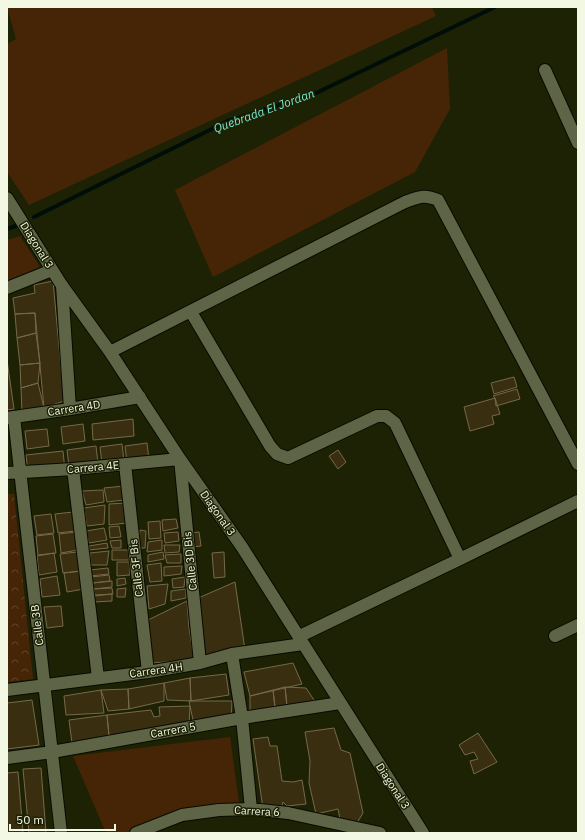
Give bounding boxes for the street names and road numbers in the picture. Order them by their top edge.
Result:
street label: Diagonal 3 [17,219,57,271]
street label: Carrera 4D [47,397,101,419]
street label: Carrera 4E [66,458,120,476]
street label: Diagonal 3 [197,488,239,538]
street label: Calle 3D Bis [180,531,200,591]
street label: Calle 3F Bis [126,538,146,598]
street label: Calle 3B [28,604,46,646]
street label: Carrera 4H [128,659,184,681]
street label: Carrera 5 [149,719,197,741]
street label: Diagonal 3 [373,760,413,812]
street label: Carrera 6 [234,803,280,819]

